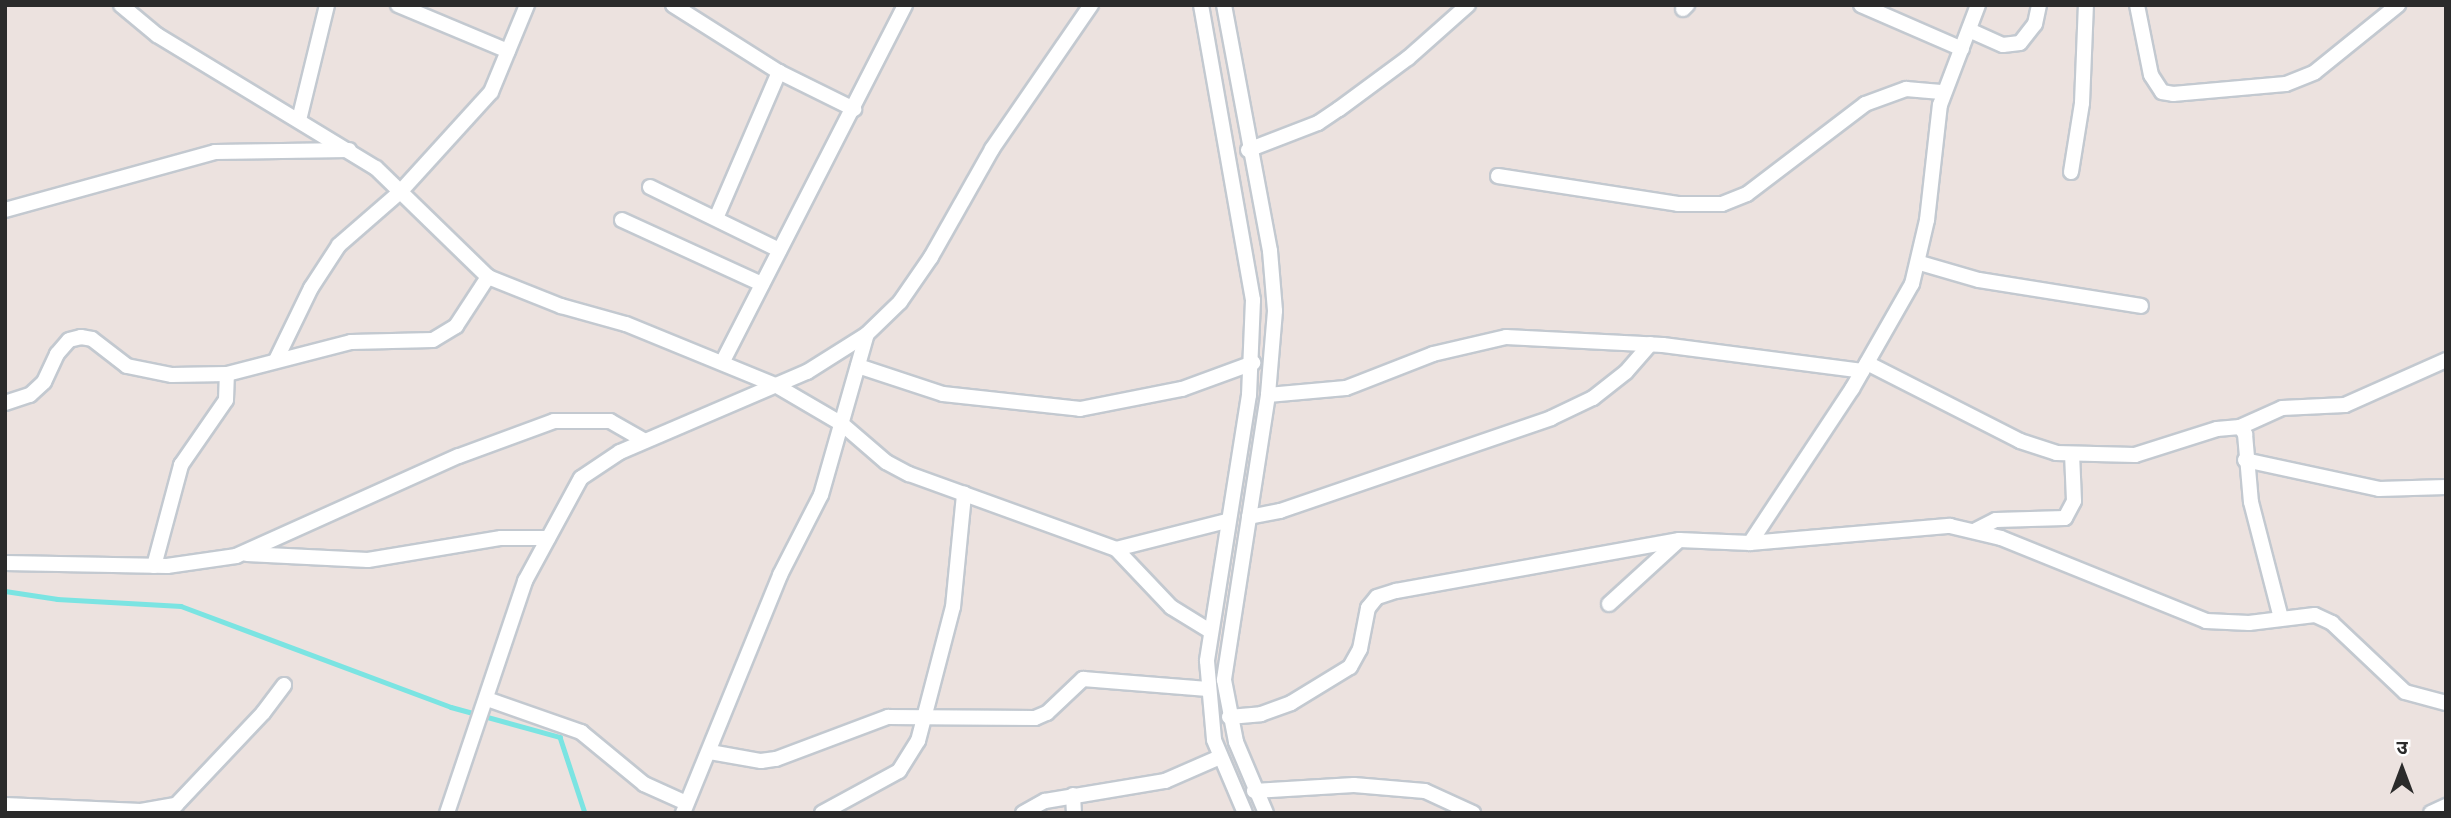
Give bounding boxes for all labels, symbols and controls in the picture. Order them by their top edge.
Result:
north arrow [2367,734,2437,804]
text: उ [2396,736,2408,759]

